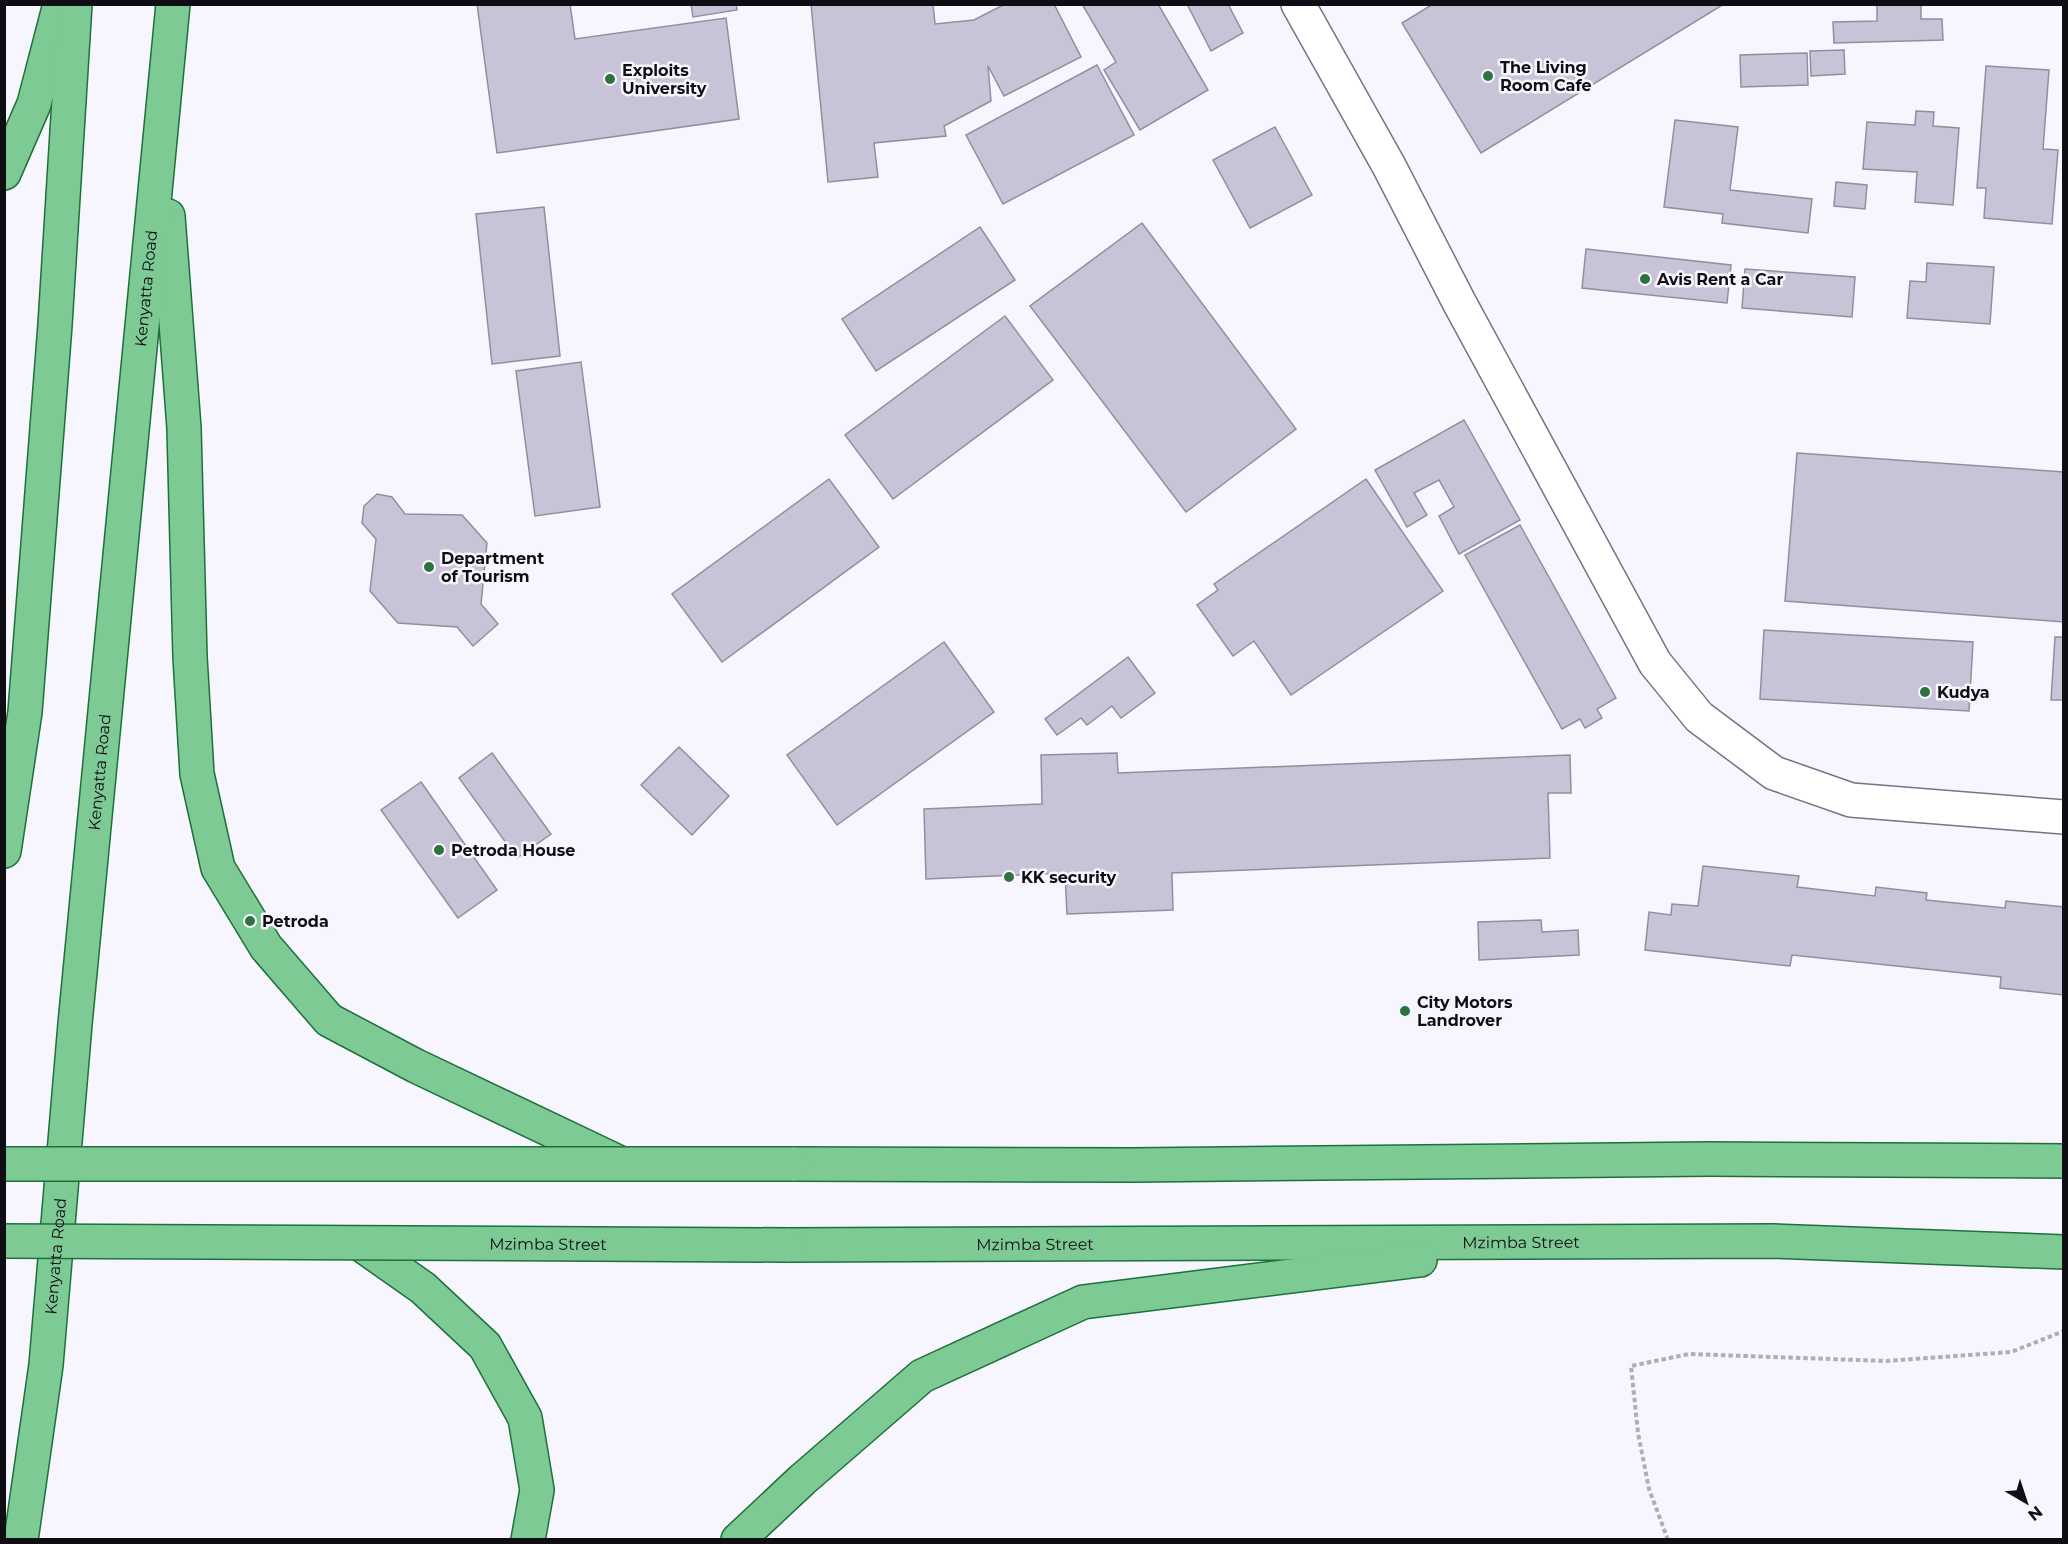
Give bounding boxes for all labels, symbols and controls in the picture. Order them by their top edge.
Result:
place label: The Living Room Cafe [1500,58,1592,95]
place label: Exploits University [622,61,707,98]
marker: The Living Room Cafe [1481,69,1495,83]
marker: Exploits University [603,72,617,86]
street label: Kenyatta Road [131,229,161,348]
place label: Avis Rent a Car [1656,270,1783,289]
marker: Avis Rent a Car [1638,272,1652,286]
place label: Department of Tourism [441,549,544,586]
marker: Department of Tourism [422,560,436,574]
place label: Kudya [1937,683,1990,702]
marker: Kudya [1918,685,1932,699]
street label: Kenyatta Road [85,713,115,831]
place label: Petroda House [451,841,575,860]
marker: Petroda House [432,843,446,857]
place label: KK security [1021,868,1116,887]
marker: KK security [1002,870,1016,884]
place label: Petroda [262,912,329,931]
marker: Petroda [243,914,257,928]
place label: City Motors Landrover [1417,993,1513,1030]
marker: City Motors Landrover [1398,1004,1412,1018]
street label: Kenyatta Road [41,1197,70,1315]
street label: Mzimba Street [1462,1233,1580,1252]
street label: Mzimba Street [489,1234,607,1254]
street label: Mzimba Street [976,1235,1094,1254]
north arrow [1996,1472,2056,1532]
text: N [2024,1502,2046,1525]

